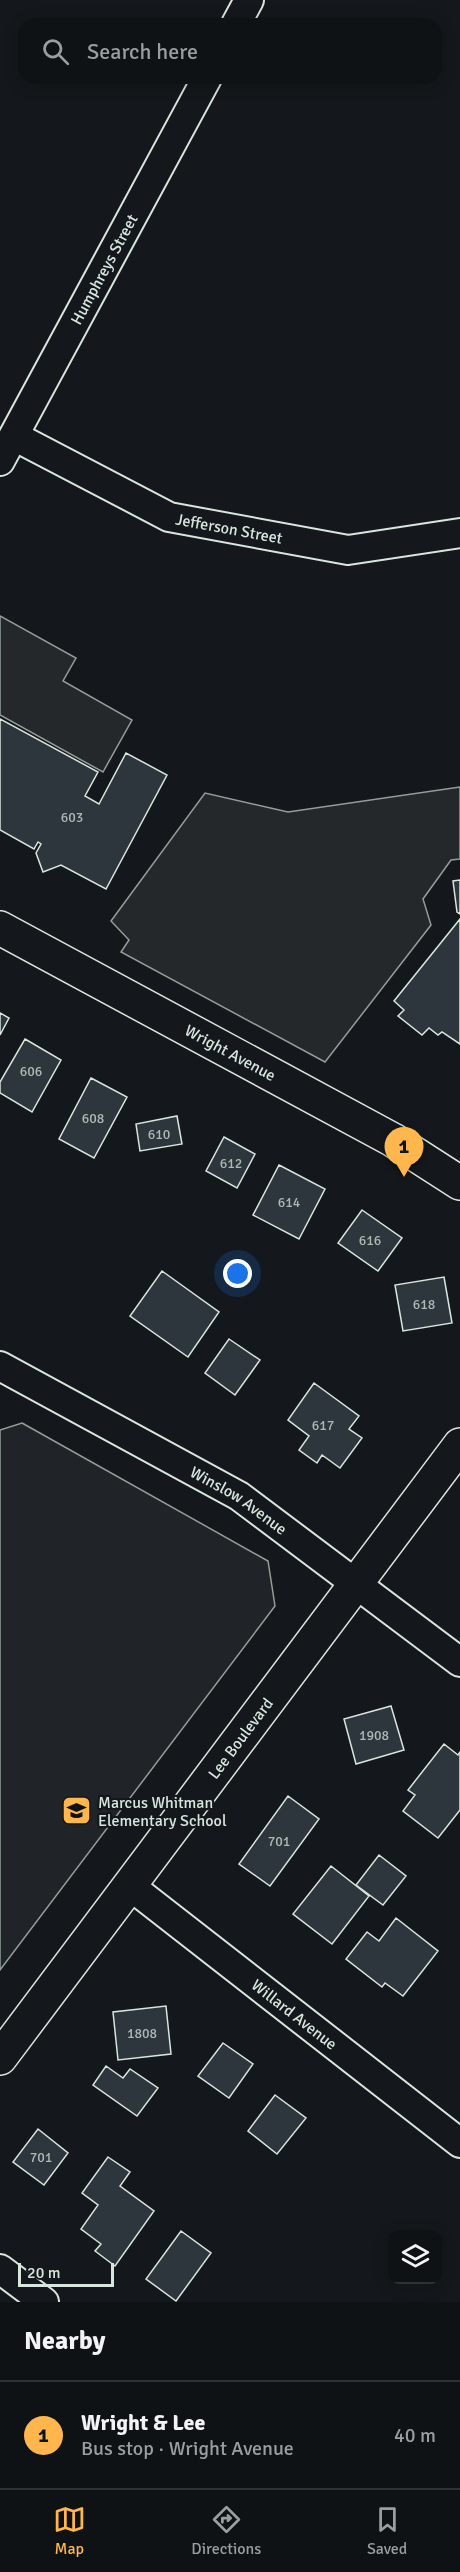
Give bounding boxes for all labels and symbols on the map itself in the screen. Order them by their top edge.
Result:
street label: Humphreys Street [67,211,143,328]
street label: Jefferson Street [174,509,284,549]
house number: 603 [61,809,83,826]
street label: Wright Avenue [181,1021,279,1086]
house number: 606 [20,1063,42,1080]
house number: 608 [82,1110,104,1127]
house number: 610 [148,1126,170,1143]
pin: 1 [384,1128,424,1177]
house number: 612 [220,1155,242,1172]
house number: 614 [278,1194,301,1211]
house number: 616 [359,1232,381,1249]
your location [223,1259,252,1288]
house number: 618 [413,1296,435,1313]
house number: 617 [312,1417,334,1434]
street label: Winslow Avenue [186,1462,291,1539]
street label: Lee Boulevard [204,1694,278,1783]
house number: 1908 [359,1727,389,1744]
place label: Marcus Whitman Elementary School [98,1793,227,1831]
school or university icon: Marcus Whitman Elementary School [61,1795,93,1827]
house number: 701 [268,1833,290,1850]
street label: Willard Avenue [247,1975,341,2054]
house number: 1808 [127,2025,157,2042]
house number: 701 [30,2149,52,2166]
scale bar [18,2260,114,2288]

